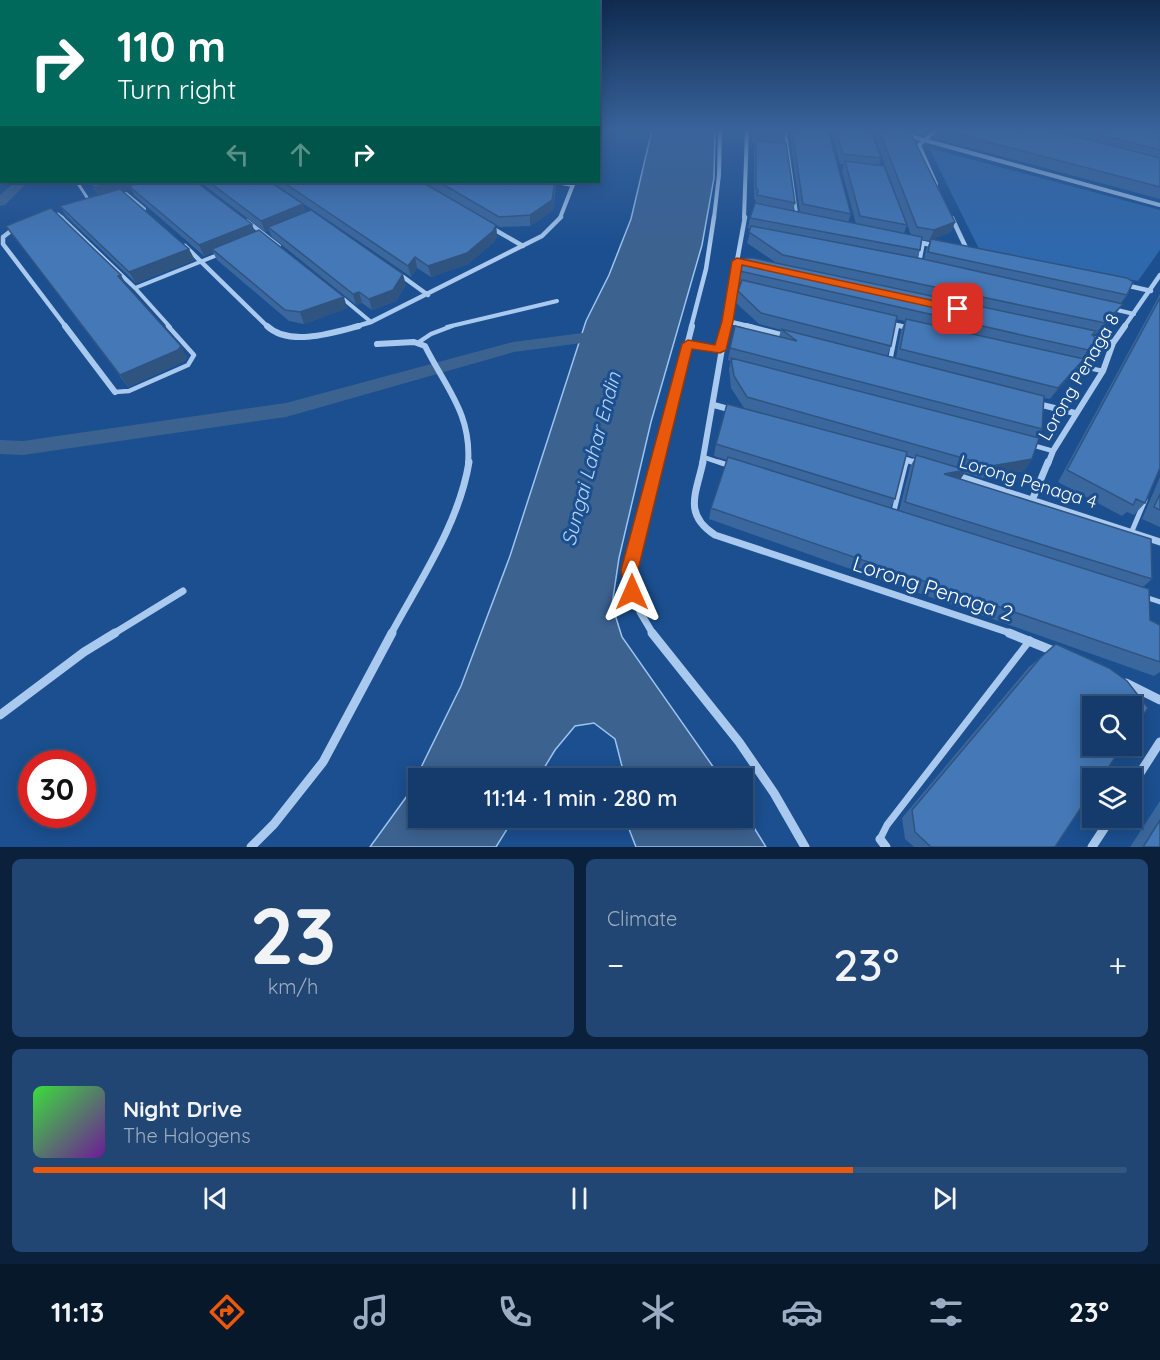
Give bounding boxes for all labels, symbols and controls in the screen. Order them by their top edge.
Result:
text: 110 m [117,20,226,73]
icon: right [18,24,96,102]
text: Turn right [117,72,236,106]
icon: left [221,138,254,171]
icon: ahead [284,138,317,171]
icon: right [347,138,380,171]
pin [932,283,983,334]
icon: arrive [941,292,974,325]
street label: Lorong Penaga 8 [1033,309,1124,444]
water label: Sungai Lahar Endin [555,369,626,548]
street label: Lorong Penaga 4 [956,450,1100,513]
street label: Lorong Penaga 2 [850,550,1017,626]
position arrow [600,560,664,624]
map controls [1082,696,1142,828]
button: search [1082,696,1142,756]
speed limit sign: 30 [18,750,96,828]
button: layers [1082,768,1142,828]
text: 11:14 · 1 min · 280 m [484,784,677,812]
text: 23 [250,886,336,984]
text: Climate [607,906,677,931]
text: 23° [833,936,899,992]
text: − [607,944,624,985]
text: + [1108,944,1127,985]
text: km/h [268,974,318,999]
text: Night Drive [123,1095,242,1123]
text: The Halogens [123,1123,251,1148]
icon: previous [199,1182,232,1215]
icon: pause [563,1182,596,1215]
icon: next [928,1182,961,1215]
icon: directions [206,1291,248,1333]
icon: music [350,1291,392,1333]
icon: phone [494,1291,536,1333]
icon: climate [637,1291,679,1333]
icon: car [781,1291,823,1333]
icon: filters [925,1291,967,1333]
text: 11:13 [51,1295,104,1329]
text: 23° [1069,1295,1109,1329]

